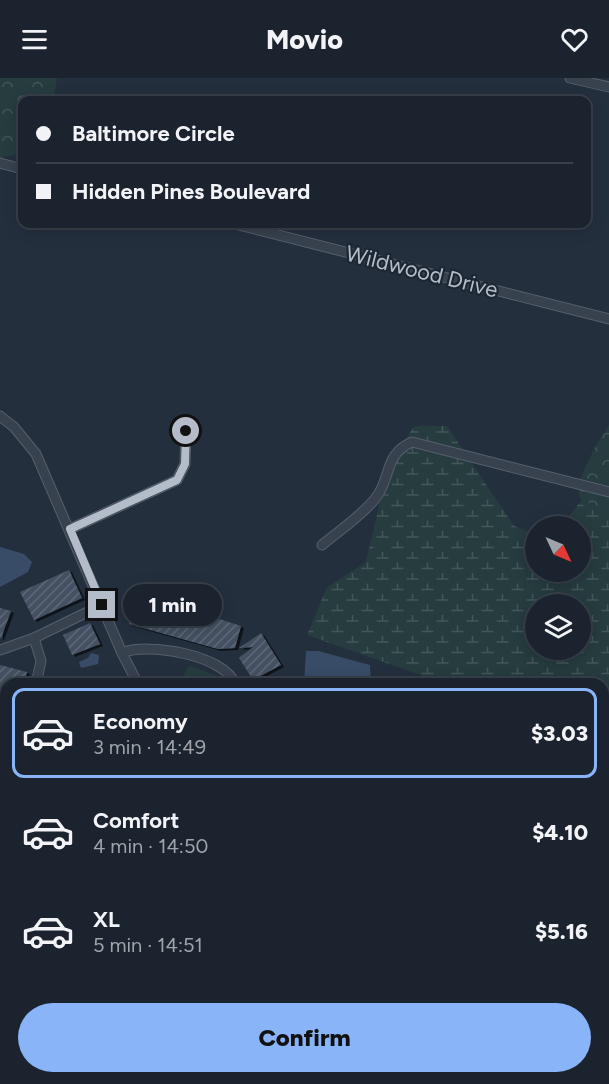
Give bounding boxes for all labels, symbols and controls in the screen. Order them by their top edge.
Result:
icon: menu [18,23,51,56]
text: Movio [266,23,343,56]
icon: heart [558,23,591,56]
text: Baltimore Circle [72,120,235,147]
text: Hidden Pines Boulevard [72,178,310,205]
street label: Wildwood Drive [343,240,501,303]
route start [172,417,199,444]
north arrow [525,516,591,582]
map controls [525,516,591,660]
callout: 1 min [123,584,222,626]
route end [88,591,115,618]
text: 1 min [149,593,196,617]
button: layers [525,594,591,660]
icon: car [21,706,75,760]
text: Economy [93,708,188,735]
text: $3.03 [531,720,588,747]
text: 3 min · 14:49 [93,735,206,759]
icon: car [21,805,75,859]
text: Comfort [93,807,179,834]
text: $4.10 [532,819,588,846]
text: 4 min · 14:50 [93,834,208,858]
icon: car [21,904,75,958]
text: XL [93,906,120,933]
text: $5.16 [535,918,588,945]
text: 5 min · 14:51 [93,933,203,957]
button: Confirm [18,1003,591,1072]

